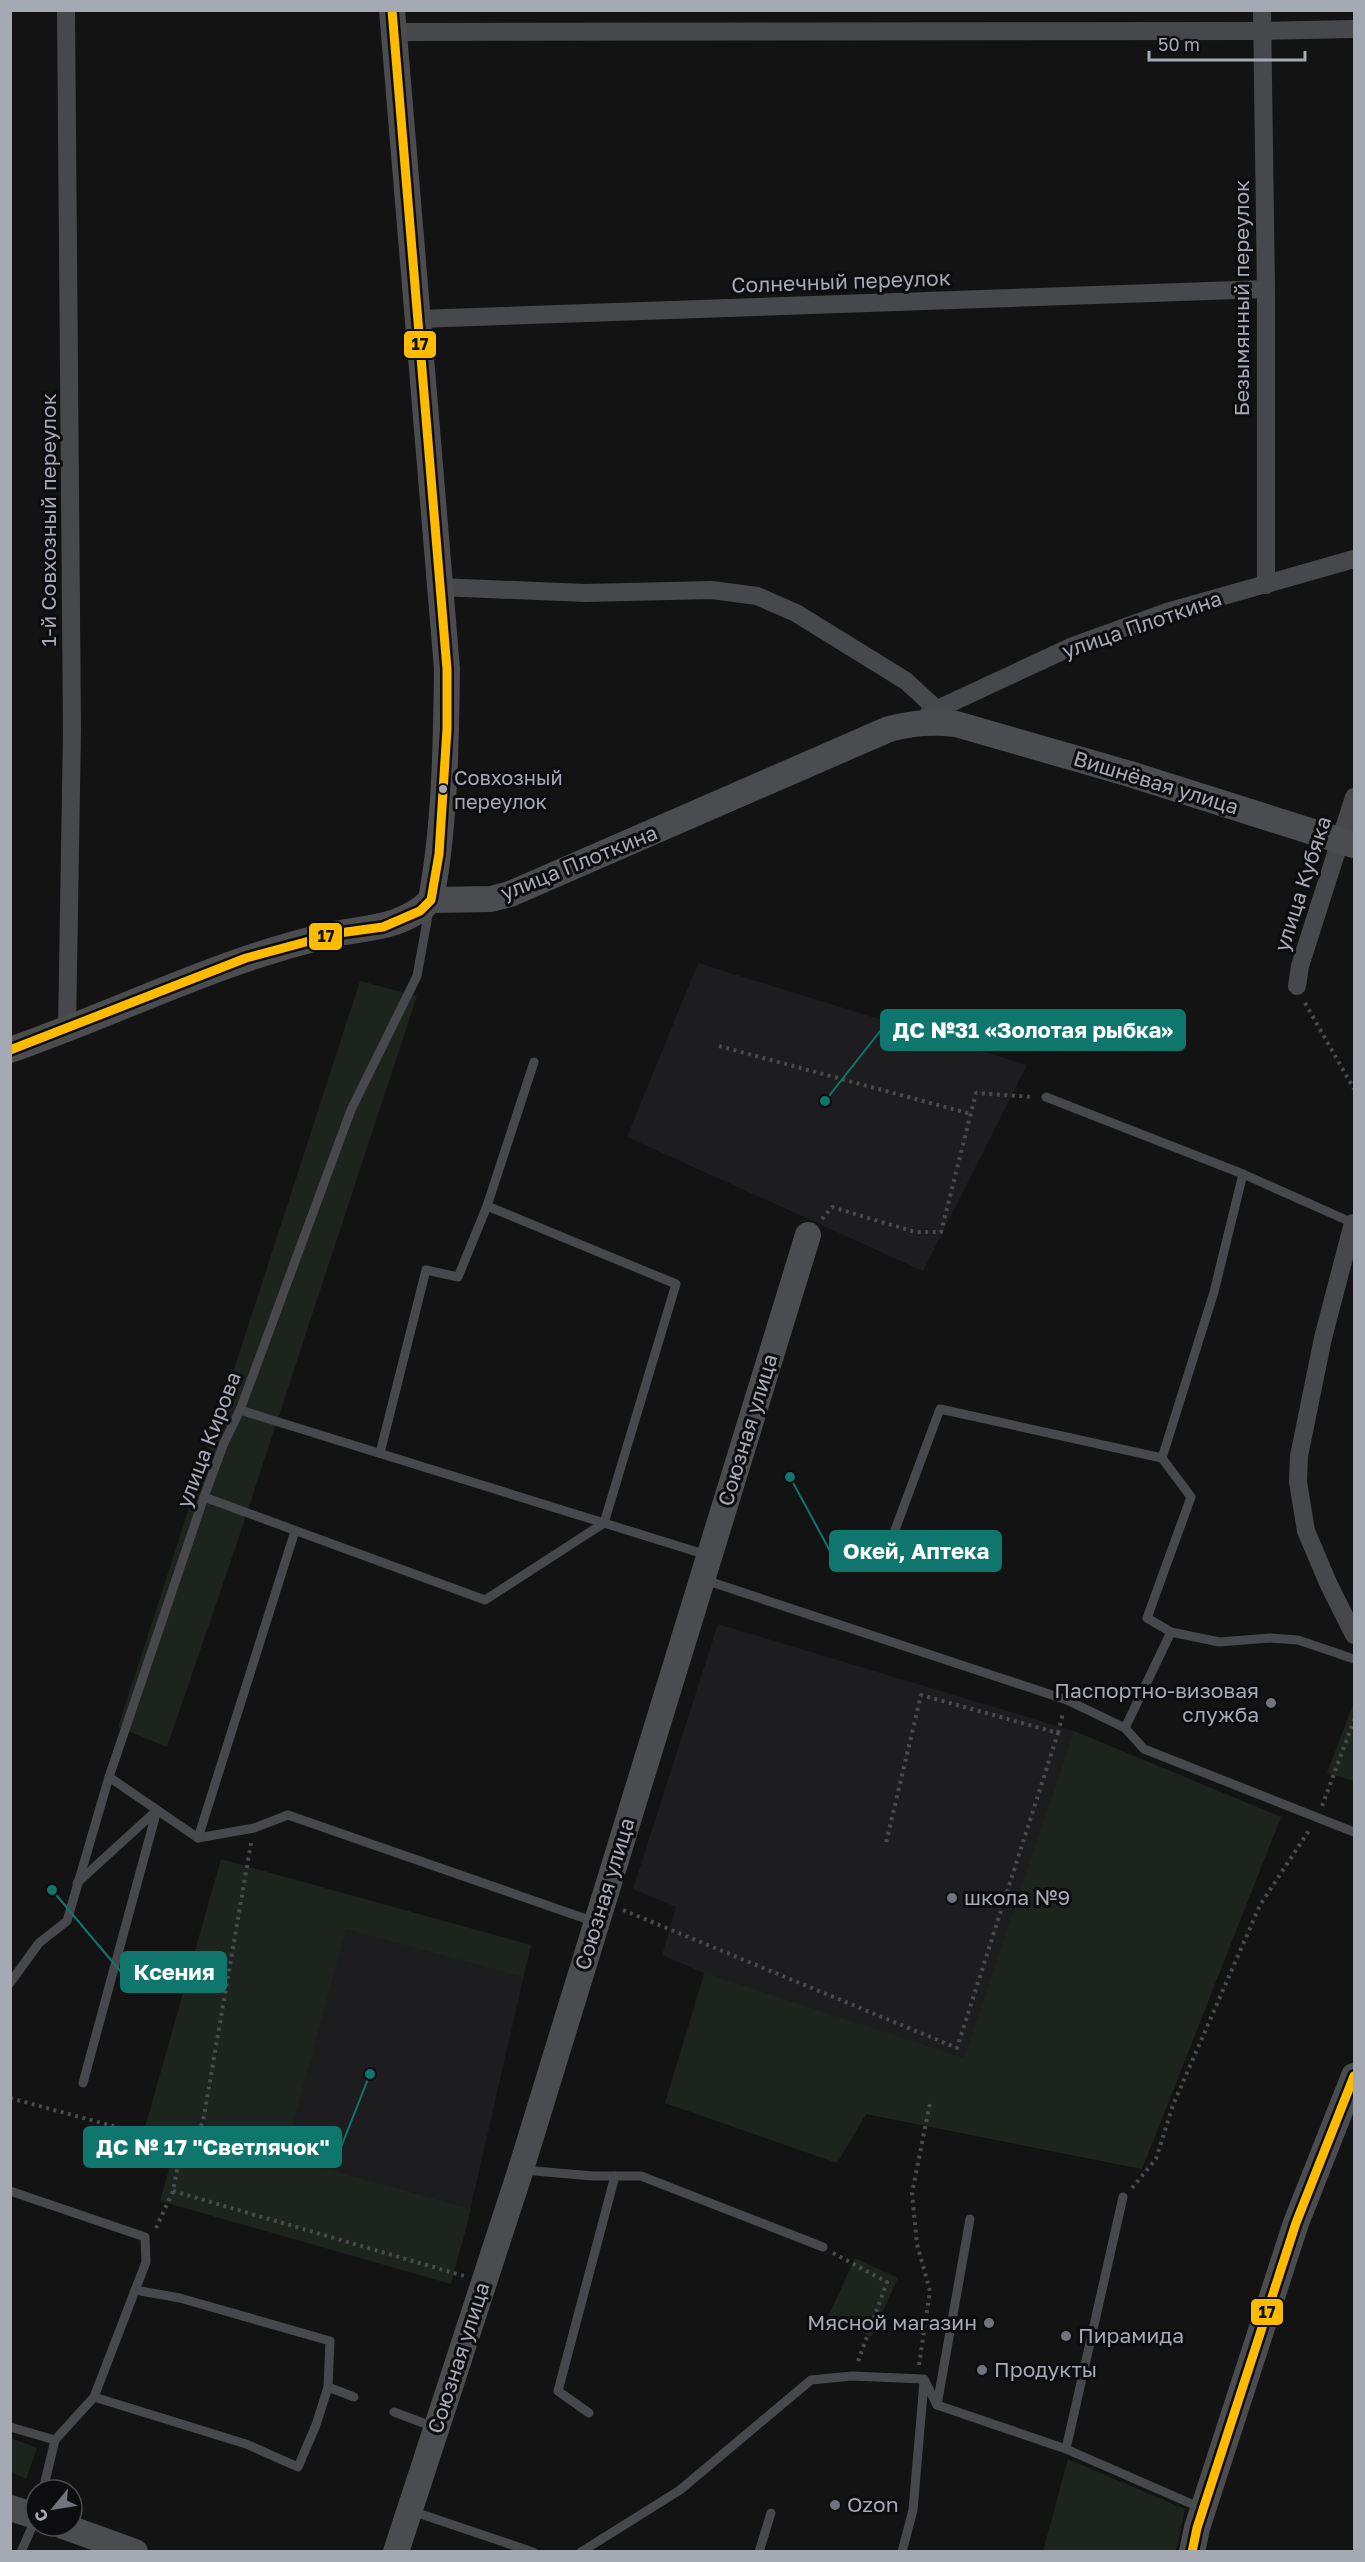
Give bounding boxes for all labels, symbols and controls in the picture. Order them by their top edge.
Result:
scale bar [1149,24,1305,62]
text: 50 m [1158,33,1200,55]
street label: Безымянный переулок [1228,180,1254,416]
street label: Солнечный переулок [731,264,951,298]
line badge: 17 [403,330,437,359]
text: 17 [412,334,429,354]
street label: 1-й Совхозный переулок [35,393,61,647]
street label: улица Плоткина [1058,585,1225,664]
street label: Вишнёвая улица [1071,745,1242,820]
place label: Совхозный переулок [454,765,563,813]
marker: Совхозный переулок [437,783,449,795]
street label: улица Кубяка [1268,813,1336,955]
street label: улица Плоткина [496,819,661,905]
line badge: 17 [308,922,343,951]
text: 17 [318,926,335,946]
callout: ДС №31 «Золотая рыбка» [881,1010,1185,1050]
text: ДС №31 «Золотая рыбка» [893,1016,1173,1043]
street label: Союзная улица [712,1351,783,1509]
street label: улица Кирова [170,1368,246,1511]
callout: Окей, Аптека [830,1531,1001,1571]
text: Окей, Аптека [843,1537,989,1564]
place label: Паспортно-визовая служба [1054,1677,1259,1727]
marker: Паспортно-визовая служба [1264,1696,1278,1710]
street label: Союзная улица [569,1815,640,1973]
place label: школа №9 [964,1884,1070,1910]
marker: школа №9 [945,1891,959,1905]
callout: Ксения [121,1952,226,1992]
text: Ксения [133,1958,215,1985]
callout: ДС № 17 "Светлячок" [84,2127,341,2167]
text: ДС № 17 "Светлячок" [96,2133,330,2160]
street label: Союзная улица [421,2279,495,2437]
line badge: 17 [1250,2298,1284,2326]
text: 17 [1259,2302,1276,2322]
place label: Мясной магазин [807,2309,977,2335]
marker: Мясной магазин [982,2316,996,2330]
place label: Пирамида [1078,2322,1184,2348]
marker: Пирамида [1059,2329,1073,2343]
place label: Продукты [994,2356,1097,2382]
marker: Продукты [975,2363,989,2377]
north arrow [24,2478,84,2538]
place label: Ozon [847,2491,899,2517]
marker: Ozon [828,2498,842,2512]
text: С [30,2506,53,2525]

